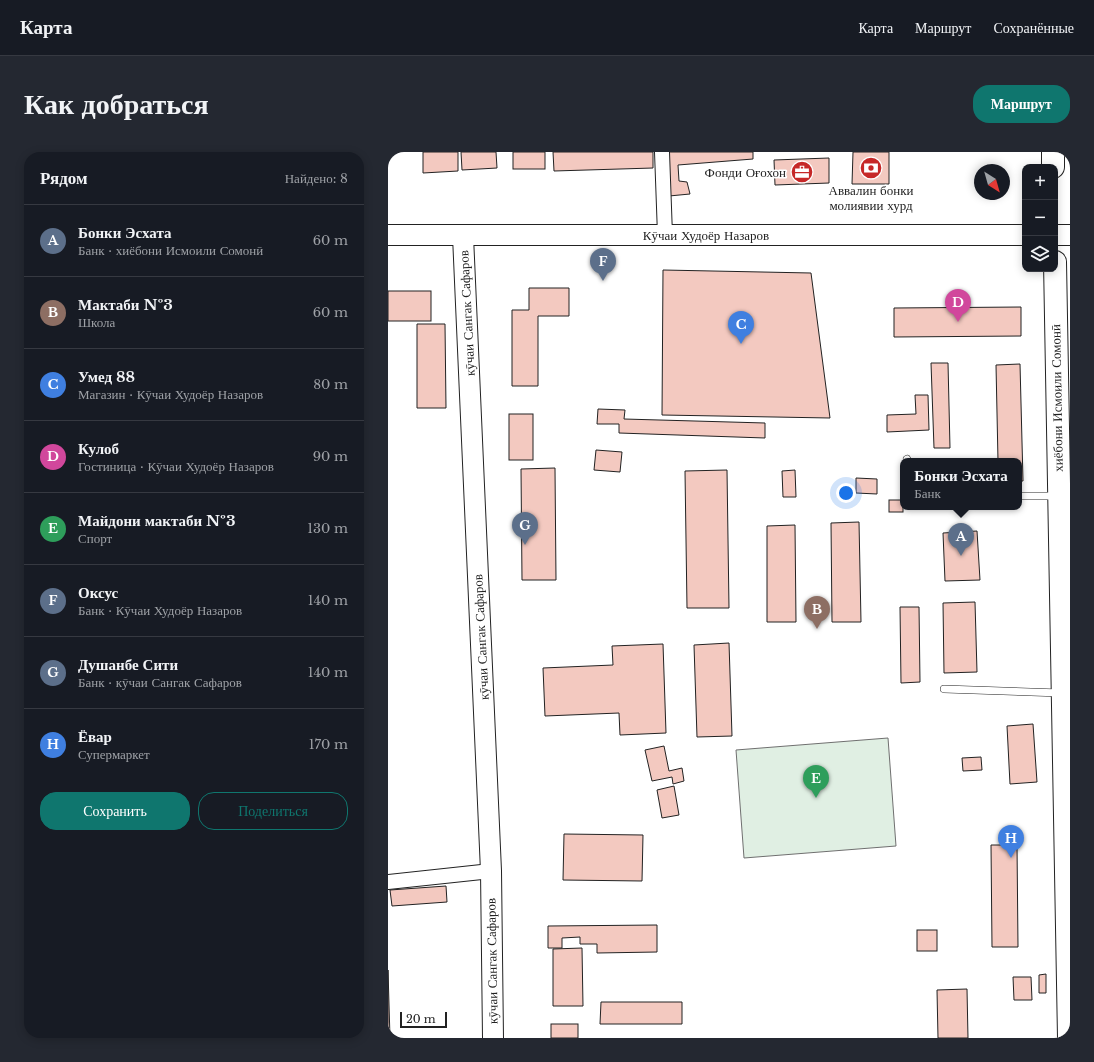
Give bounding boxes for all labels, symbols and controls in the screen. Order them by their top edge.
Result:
text: Карта [20,16,72,39]
text: Карта [858,19,893,37]
text: Маршрут [915,19,971,37]
text: Сохранённые [993,19,1074,37]
button: Маршрут [973,85,1070,123]
text: Как добраться [24,87,209,122]
bank icon: Аввалин бонки молиявии хурд [858,155,884,181]
office icon: Фонди Оғохон [789,159,815,185]
place label: Фонди Оғохон [705,164,786,181]
north arrow [974,164,1010,200]
map controls [1022,164,1058,272]
button: + [1022,164,1058,200]
text: Рядом [40,168,88,189]
text: Найдено: 8 [285,170,348,187]
place label: Аввалин бонки молиявии хурд [829,182,913,214]
button: − [1022,200,1058,236]
text: Бонки Эсхата [78,223,171,242]
street label: Кӯчаи Худоёр Назаров [643,227,769,244]
text: A [48,232,58,249]
text: 60 m [313,232,348,249]
button: layers [1022,236,1058,272]
text: Банк · хиёбони Исмоили Сомонӣ [78,242,263,259]
pin: F [590,248,616,281]
street label: кӯчаи Сангак Сафаров [455,250,479,376]
pin: D [945,289,971,322]
text: Мактаби №3 [78,295,173,314]
text: B [48,304,58,321]
text: 60 m [313,304,348,321]
pin: C [728,311,754,344]
text: Школа [78,314,115,331]
street label: хиёбони Исмоили Сомонӣ [1047,324,1067,472]
text: Умед 88 [78,367,135,386]
text: C [48,376,58,393]
text: 80 m [313,376,348,393]
text: Магазин · Кӯчаи Худоёр Назаров [78,386,263,403]
text: Кулоб [78,439,119,458]
text: D [47,448,59,465]
text: 90 m [313,448,348,465]
text: Гостиница · Кӯчаи Худоёр Назаров [78,458,274,475]
popup [900,458,1022,510]
text: Бонки Эсхата [914,466,1008,485]
your location [836,483,856,503]
text: Банк [914,485,941,502]
text: Майдони мактаби №3 [78,511,236,530]
pin: G [512,512,538,545]
text: E [48,520,58,537]
text: 130 m [307,520,348,537]
pin: A [948,523,974,556]
text: Спорт [78,530,112,547]
street label: кӯчаи Сангак Сафаров [469,574,493,700]
text: Оксус [78,583,118,602]
text: F [49,592,57,609]
text: 140 m [308,592,348,609]
pin: B [804,596,830,629]
text: Банк · Кӯчаи Худоёр Назаров [78,602,242,619]
text: Душанбе Сити [78,655,178,674]
text: G [47,664,59,681]
text: 140 m [308,664,348,681]
text: Банк · кӯчаи Сангак Сафаров [78,674,242,691]
text: Ёвар [78,727,112,746]
text: H [47,736,59,753]
text: 170 m [309,736,348,753]
text: Супермаркет [78,746,150,763]
pin: E [803,765,829,798]
button: Сохранить [40,792,190,830]
button: Поделиться [198,792,348,830]
pin: H [998,825,1024,858]
street label: кӯчаи Сангак Сафаров [482,898,502,1024]
scale bar [400,1010,447,1029]
text: 20 m [406,1012,436,1026]

